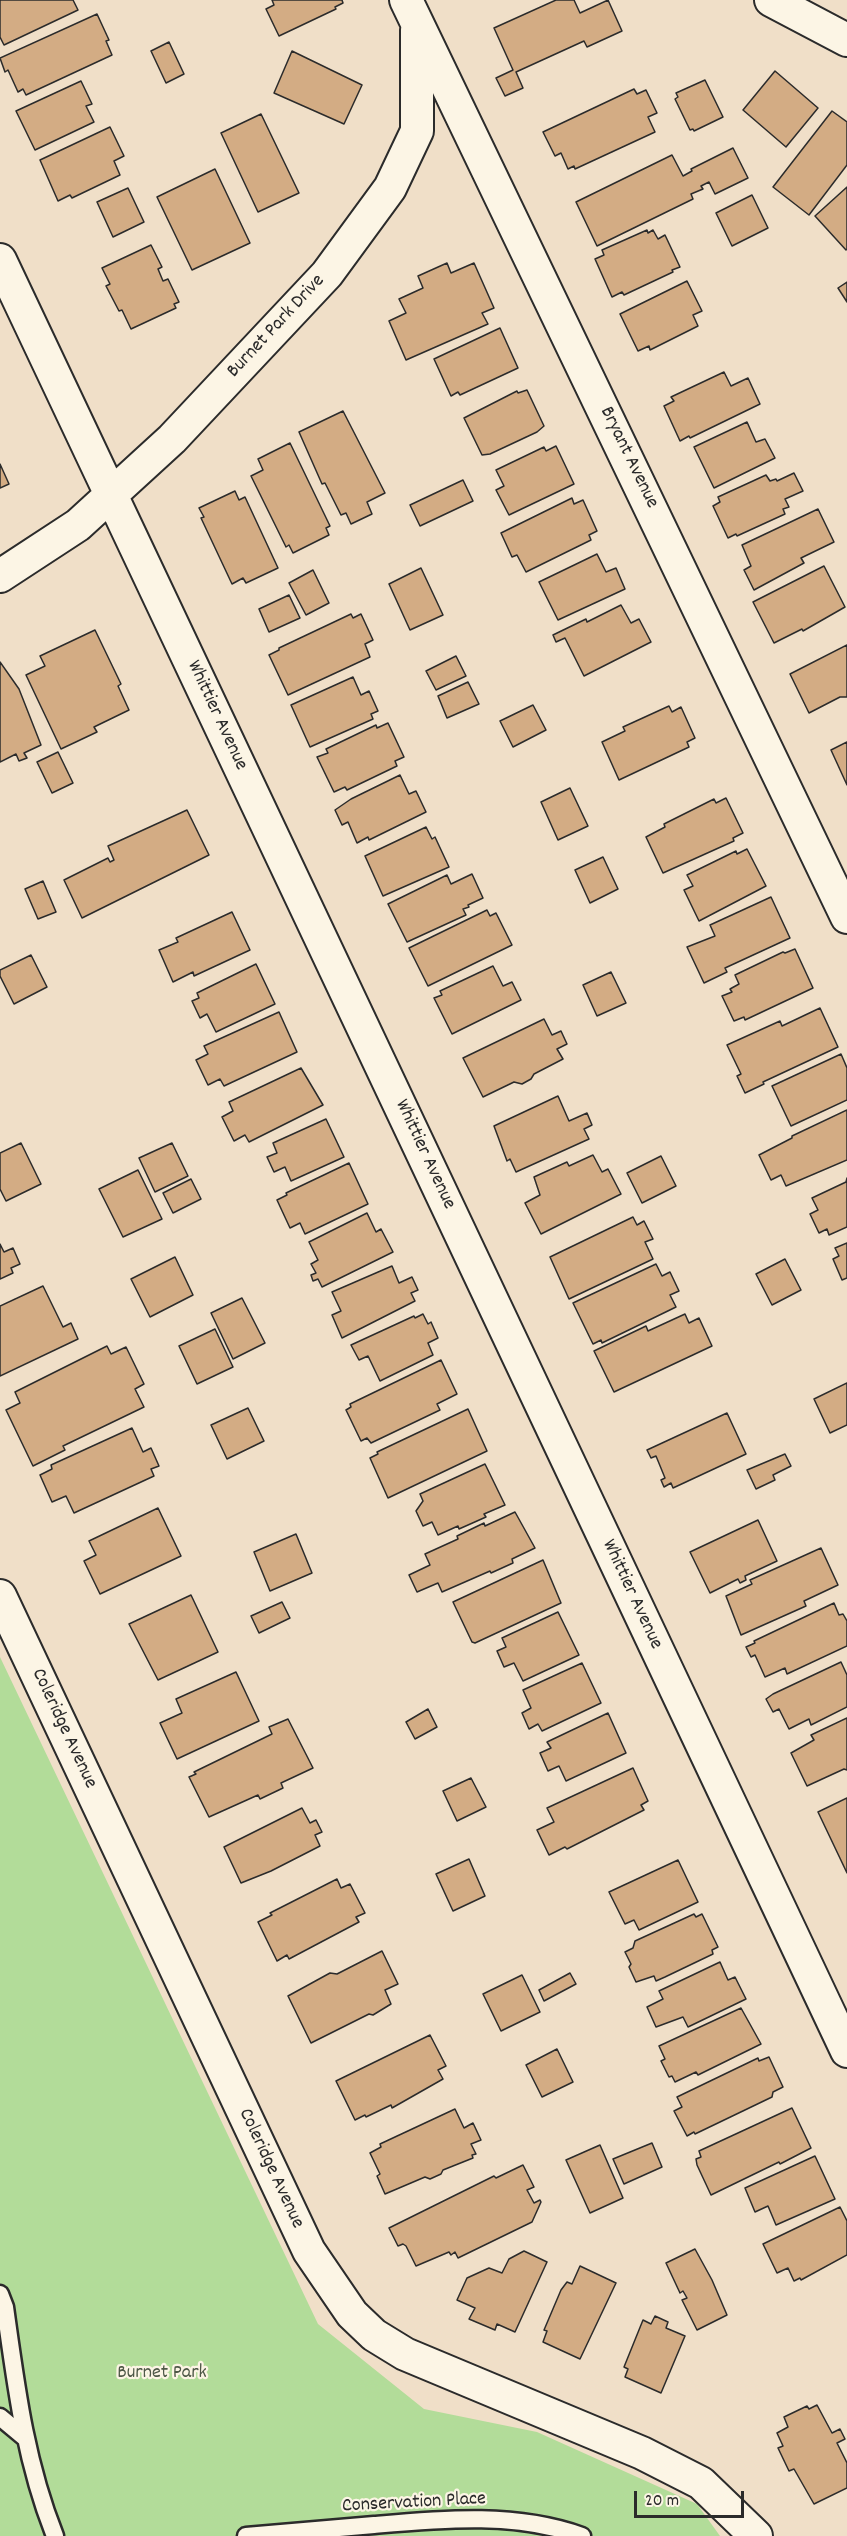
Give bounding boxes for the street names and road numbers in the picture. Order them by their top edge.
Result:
street label: Burnet Park Drive [223,270,331,384]
street label: Bryant Avenue [593,403,663,513]
street label: Whittier Avenue [180,657,252,775]
street label: Whittier Avenue [388,1096,460,1214]
street label: Whittier Avenue [595,1536,667,1654]
street label: Coleridge Avenue [25,1665,101,1793]
street label: Coleridge Avenue [232,2105,308,2233]
street label: Conservation Place [341,2488,487,2520]

